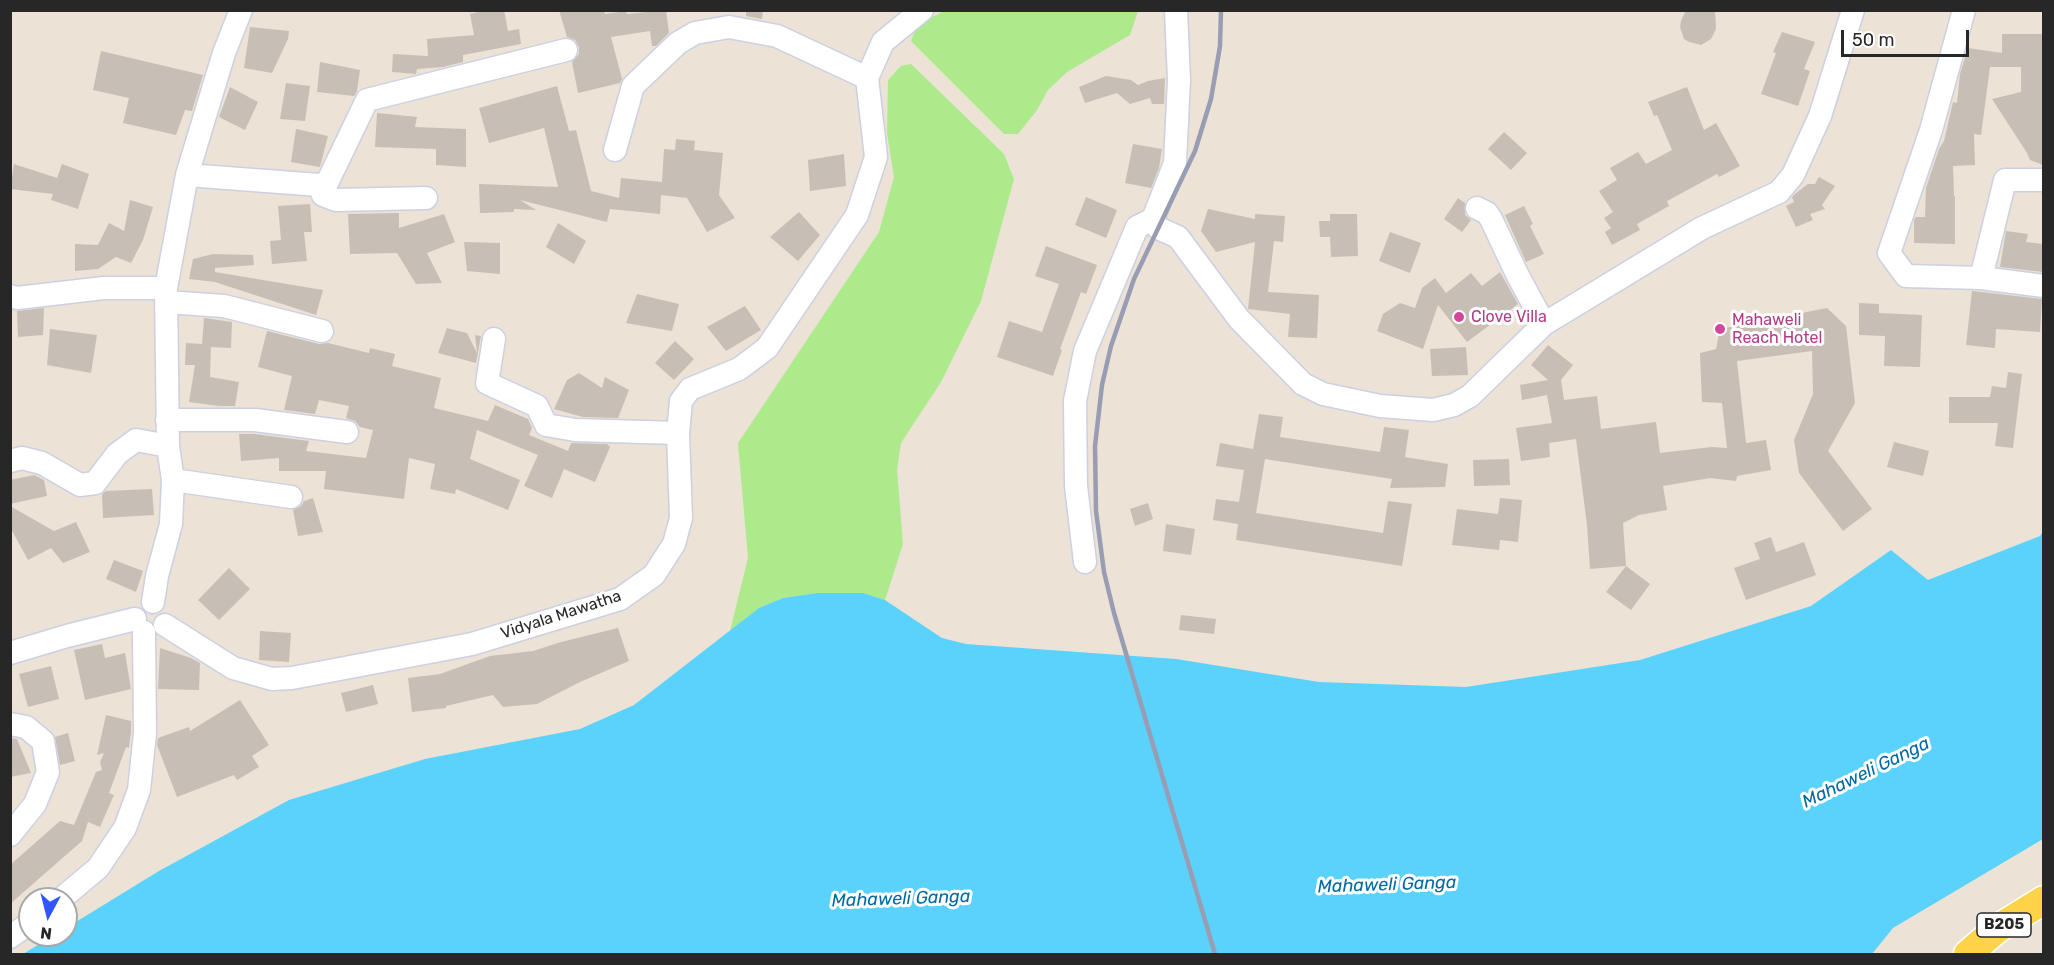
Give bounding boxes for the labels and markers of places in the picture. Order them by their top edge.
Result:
place label: Clove Villa [1471,307,1547,327]
marker: Clove Villa [1452,310,1466,324]
place label: Mahaweli Reach Hotel [1732,310,1822,348]
marker: Mahaweli Reach Hotel [1713,322,1727,336]

